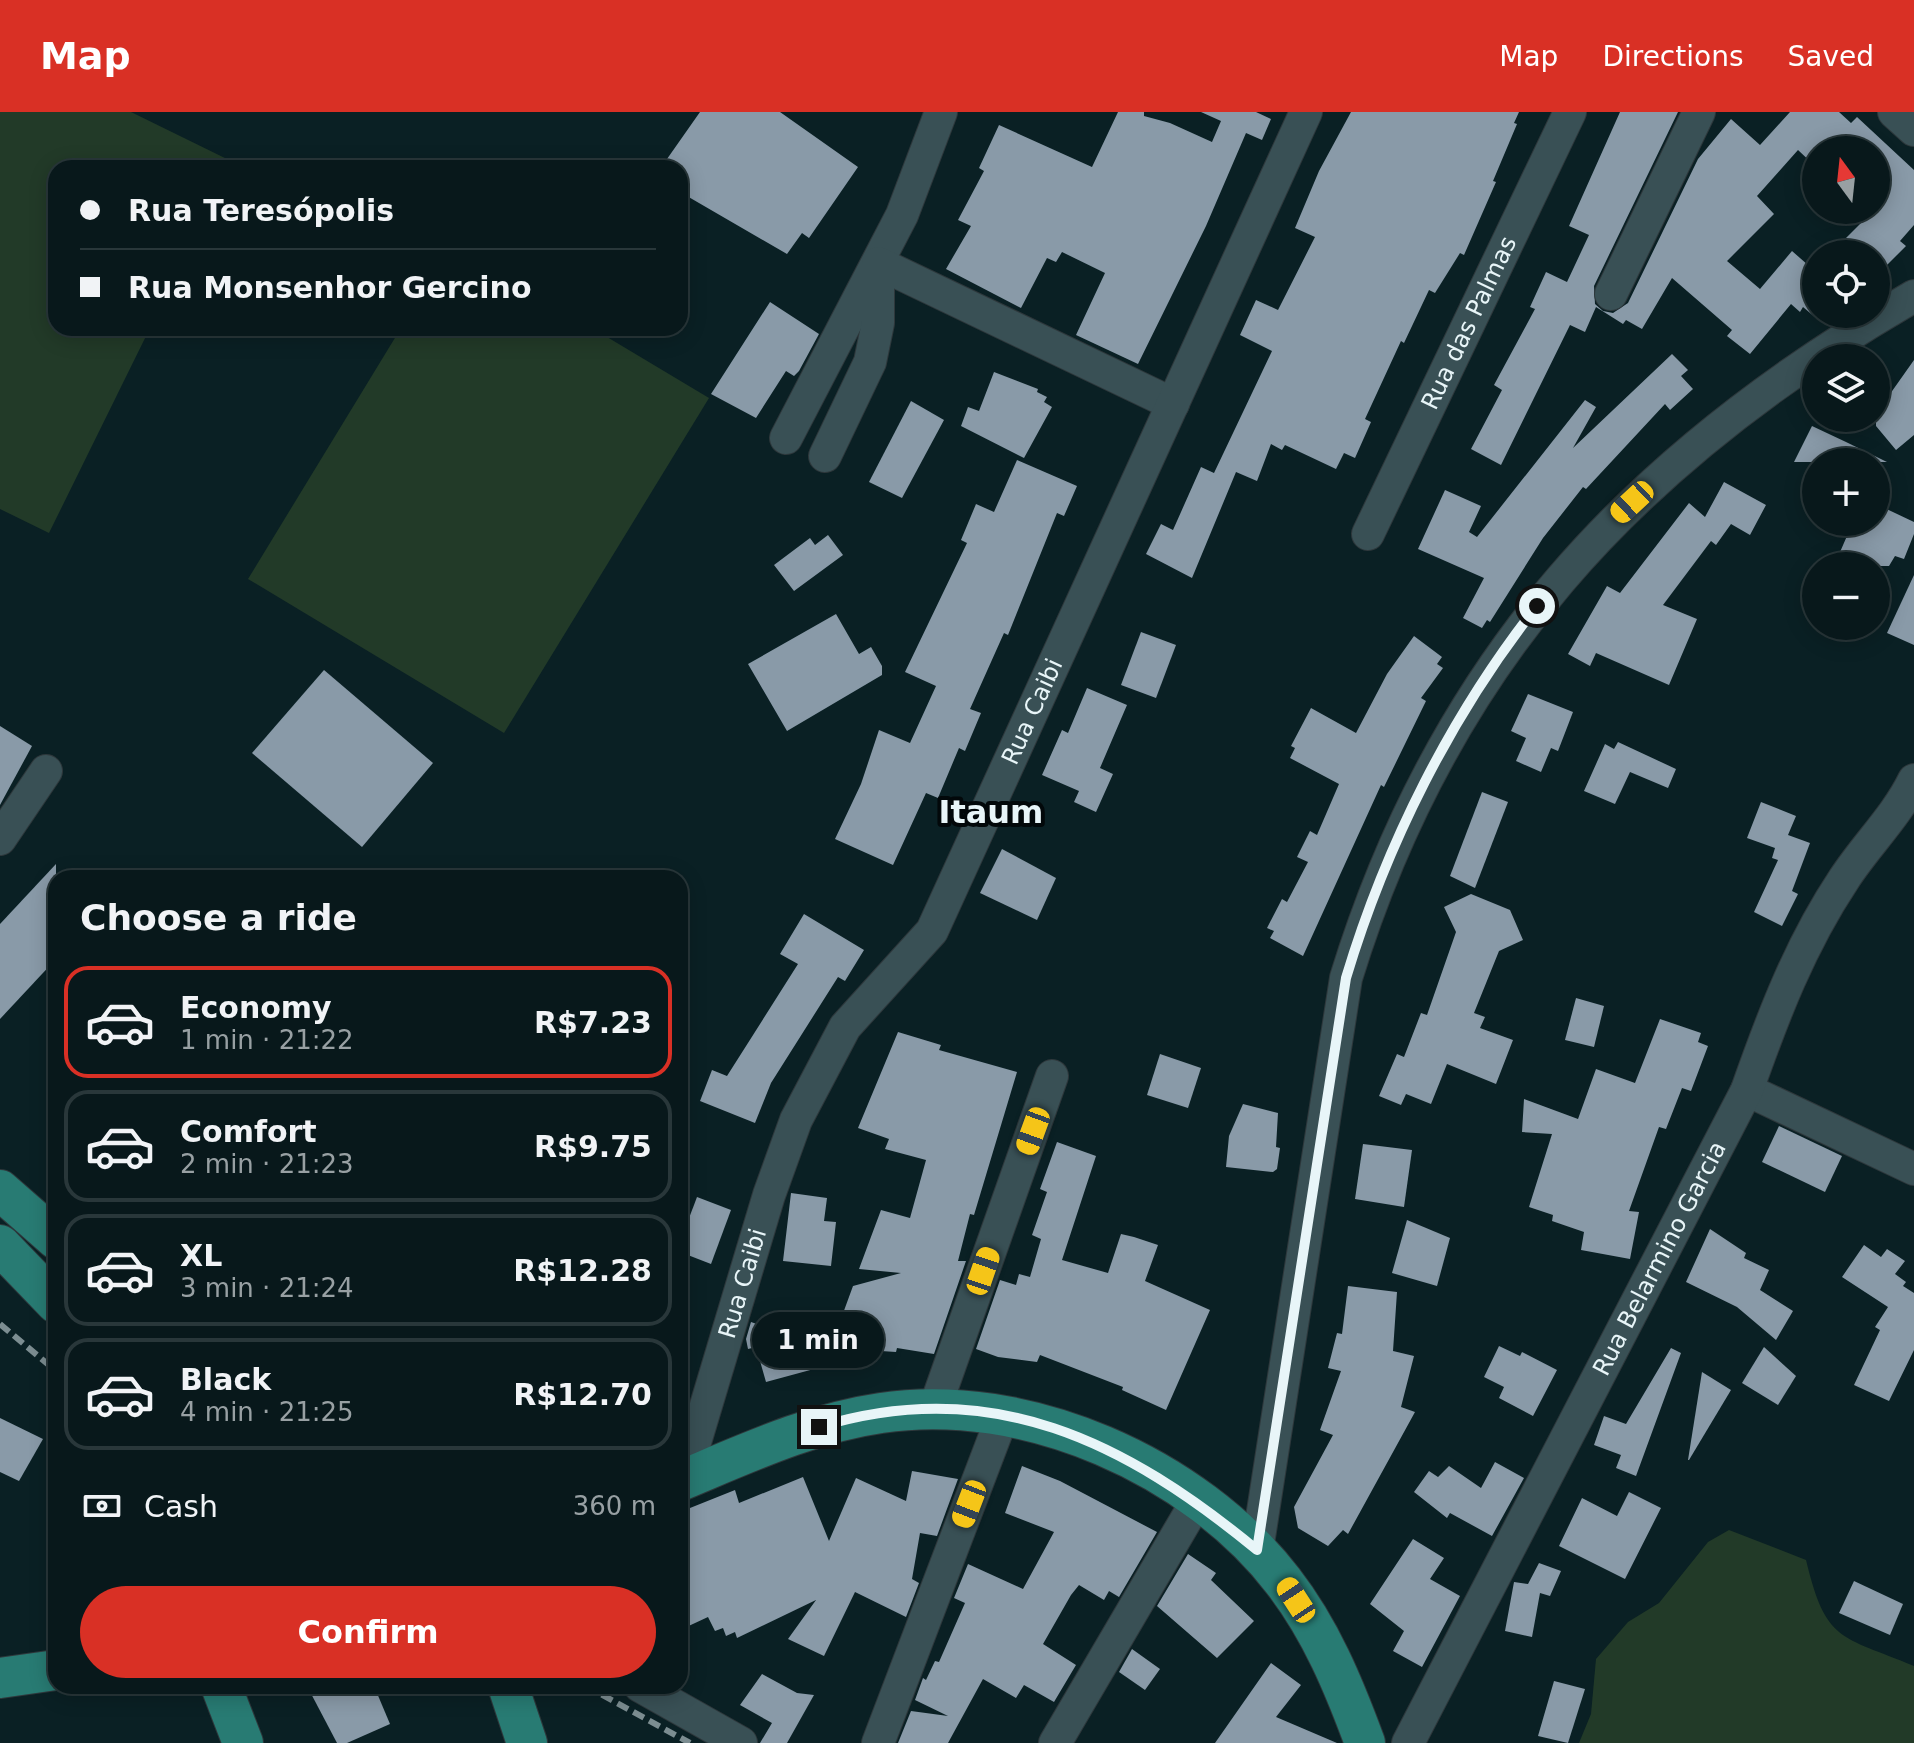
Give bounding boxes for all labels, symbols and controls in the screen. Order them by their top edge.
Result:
text: Map [40,34,131,78]
text: Map [1499,40,1558,73]
text: Directions [1602,40,1743,73]
text: Saved [1787,40,1874,73]
north arrow [1802,136,1890,224]
map controls [1802,136,1890,640]
text: Rua Teresópolis [128,193,394,228]
street label: Rua das Palmas [1416,232,1522,414]
button: locate [1802,240,1890,328]
text: Rua Monsenhor Gercino [128,270,532,305]
button: layers [1802,344,1890,432]
button: + [1802,448,1890,536]
car [1606,477,1658,527]
button: − [1802,552,1890,640]
route start [1519,588,1555,624]
street label: Rua Caibi [996,654,1068,769]
district label: Itaum [939,793,1043,831]
text: Choose a ride [80,897,357,938]
icon: car [84,986,156,1058]
text: Economy [180,990,332,1025]
text: R$7.23 [534,1005,652,1040]
text: 1 min · 21:22 [180,1025,354,1055]
car [1014,1104,1052,1158]
icon: car [84,1110,156,1182]
text: Comfort [180,1114,317,1149]
text: R$9.75 [534,1129,652,1164]
street label: Rua Belarmino Garcia [1587,1137,1732,1380]
text: 2 min · 21:23 [180,1149,354,1179]
street label: Rua Caibi [713,1225,772,1342]
icon: car [84,1234,156,1306]
text: XL [180,1238,222,1273]
car [964,1244,1002,1298]
text: R$12.28 [513,1253,652,1288]
text: 3 min · 21:24 [180,1273,354,1303]
callout: 1 min [753,1311,885,1367]
text: 1 min [777,1325,859,1355]
icon: car [84,1358,156,1430]
text: Black [180,1362,271,1397]
text: R$12.70 [513,1377,652,1412]
text: 4 min · 21:25 [180,1397,354,1427]
route end [801,1409,837,1445]
car [949,1477,989,1531]
icon: cash [80,1484,124,1528]
text: Cash [144,1489,218,1524]
text: 360 m [573,1491,656,1521]
car [1273,1573,1319,1627]
button: Confirm [80,1586,656,1678]

